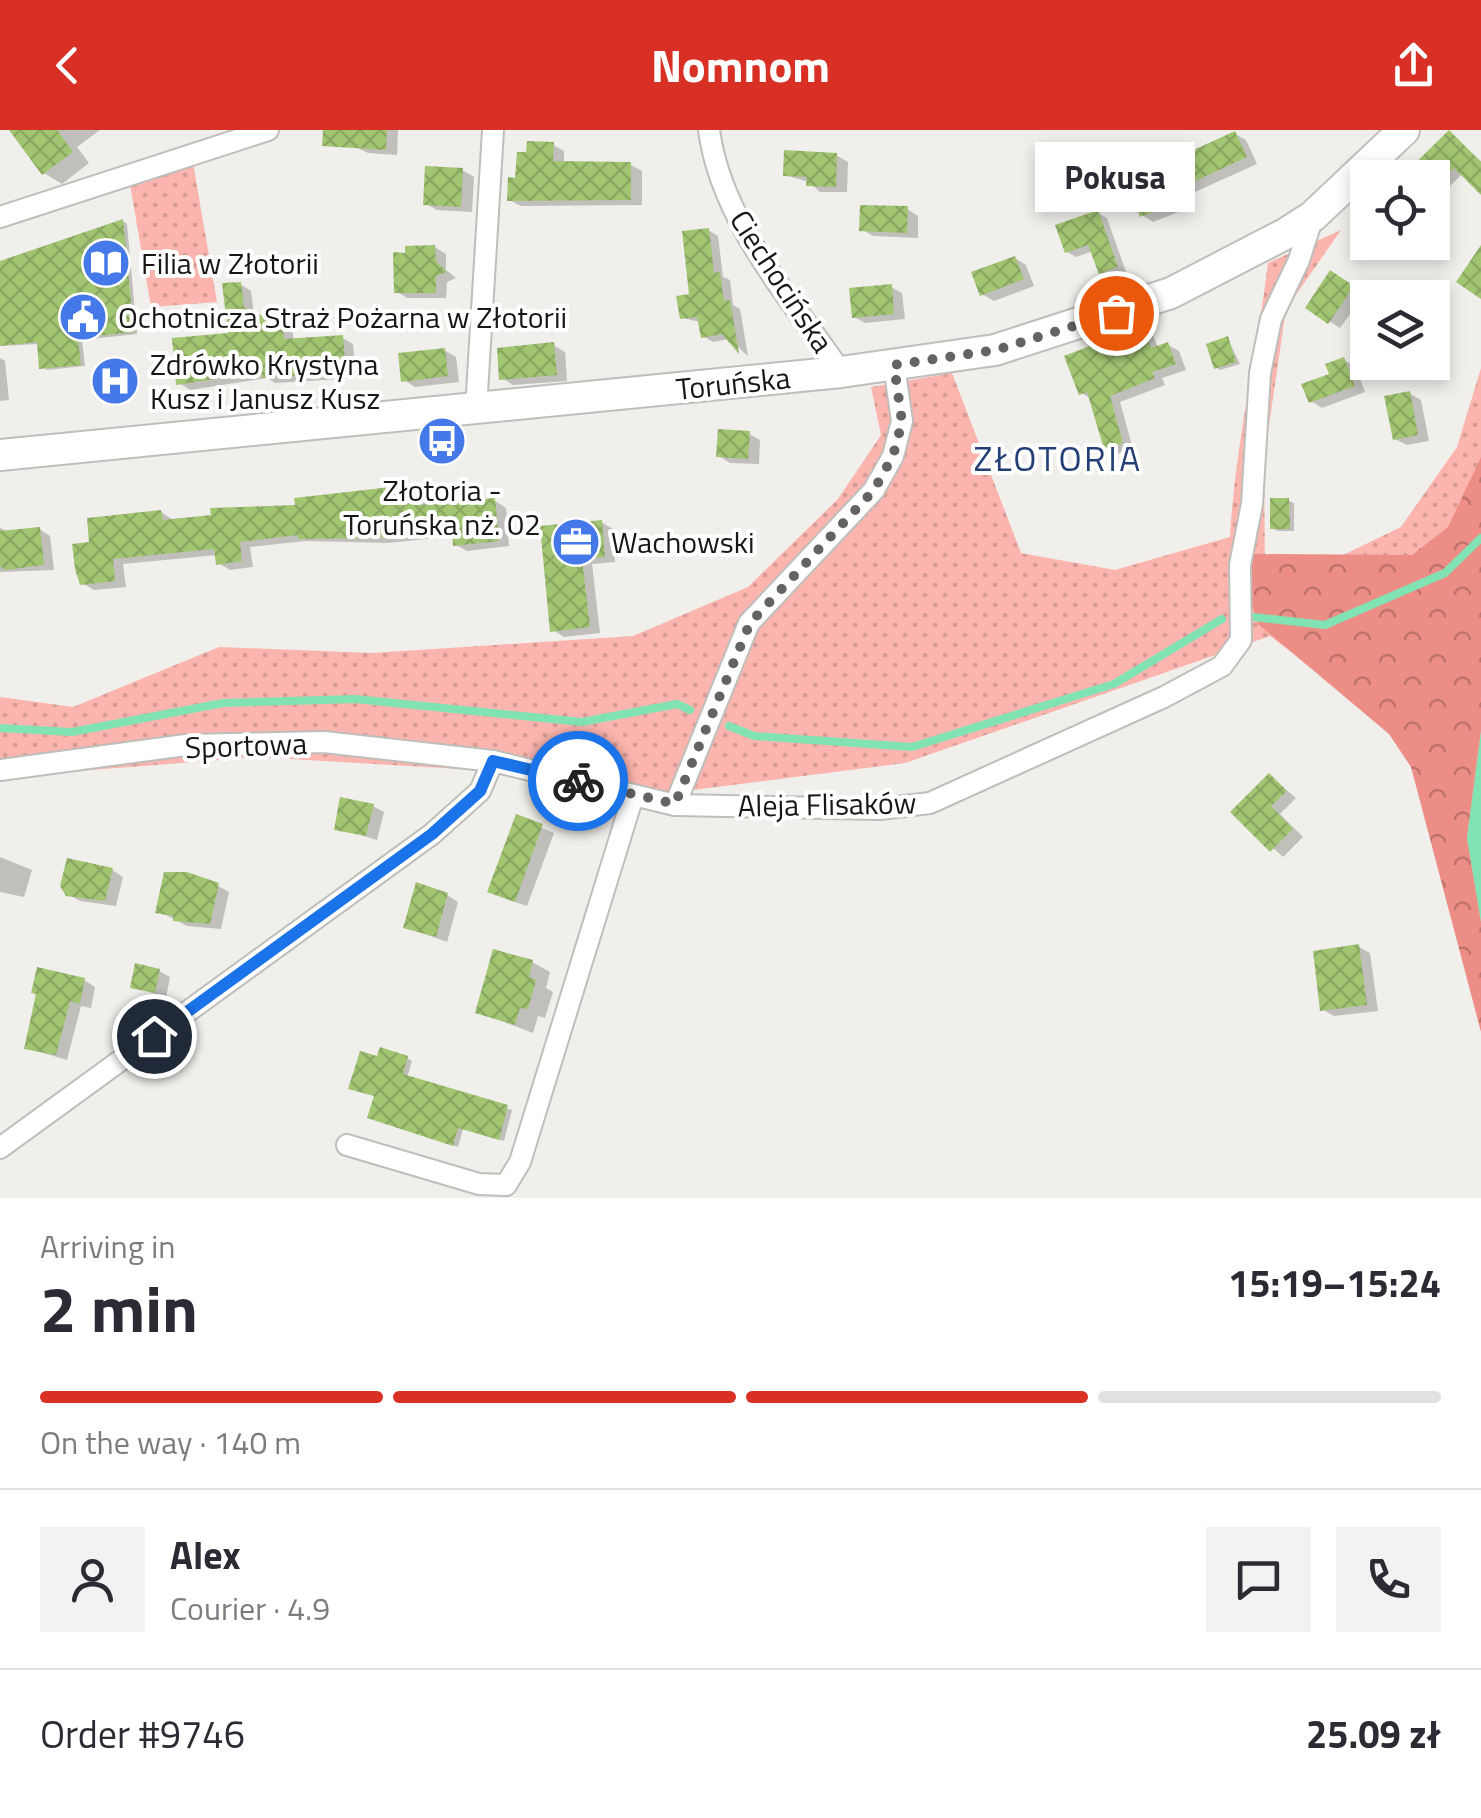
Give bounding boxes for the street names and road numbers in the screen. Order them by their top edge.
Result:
street label: Ciechocińska [719,201,845,361]
street label: Toruńska [674,354,792,412]
street label: Sportowa [184,720,308,770]
street label: Aleja Flisaków [737,779,917,829]

